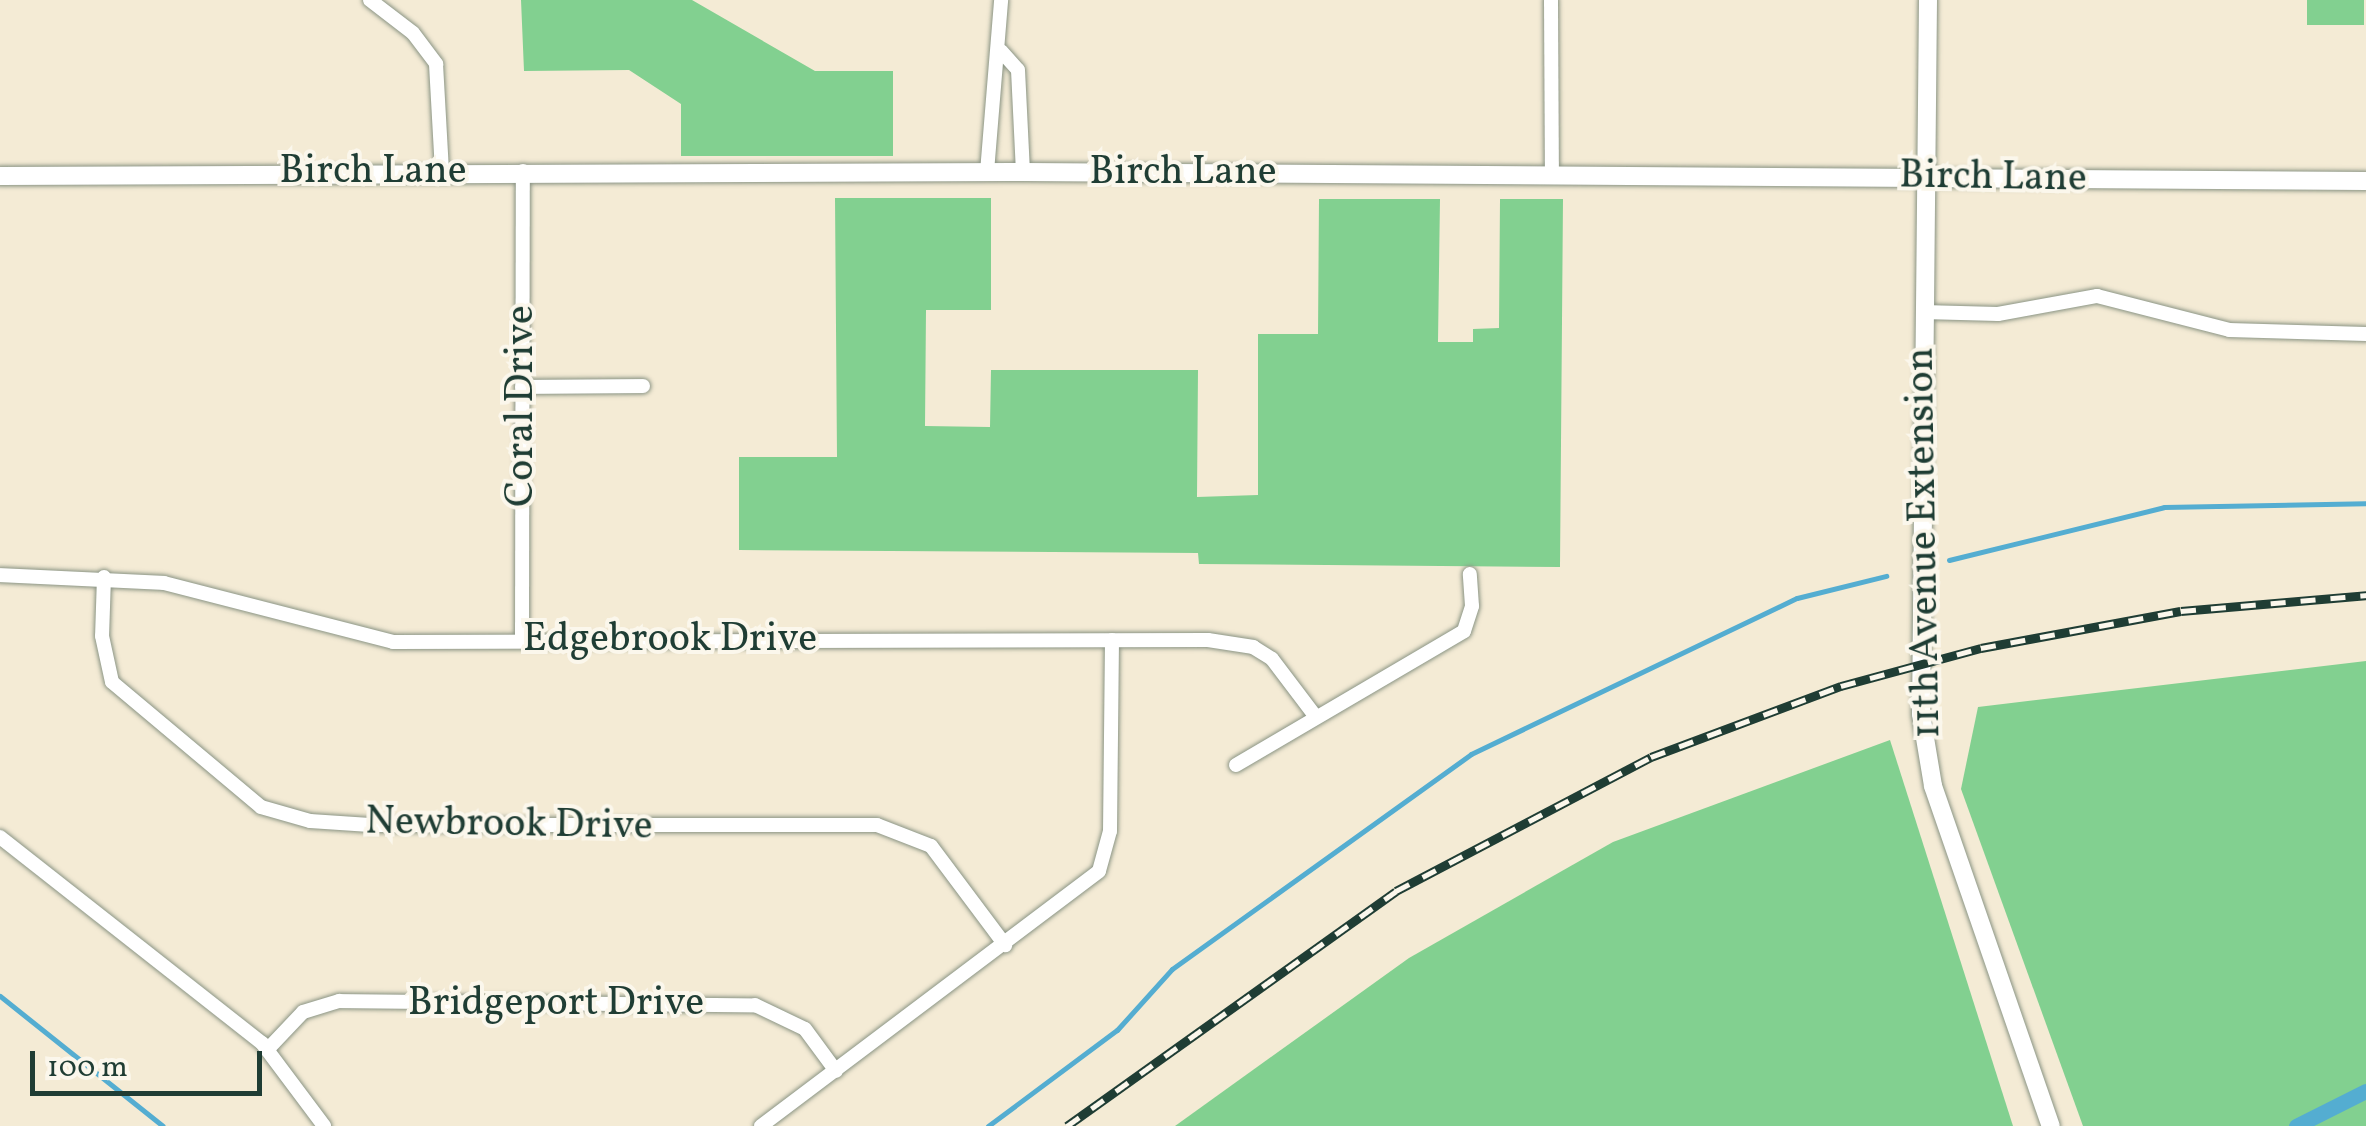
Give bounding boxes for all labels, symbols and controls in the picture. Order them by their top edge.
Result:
street label: Birch Lane [279,148,467,196]
street label: Birch Lane [1089,149,1277,197]
street label: Birch Lane [1899,152,2087,204]
street label: Coral Drive [498,305,546,507]
street label: 11th Avenue Extension [1898,347,1952,739]
street label: Edgebrook Drive [523,616,817,664]
street label: Newbrook Drive [365,798,653,852]
street label: Bridgeport Drive [408,980,704,1028]
scale bar [35,1031,268,1093]
text: 100 m [47,1047,128,1089]

